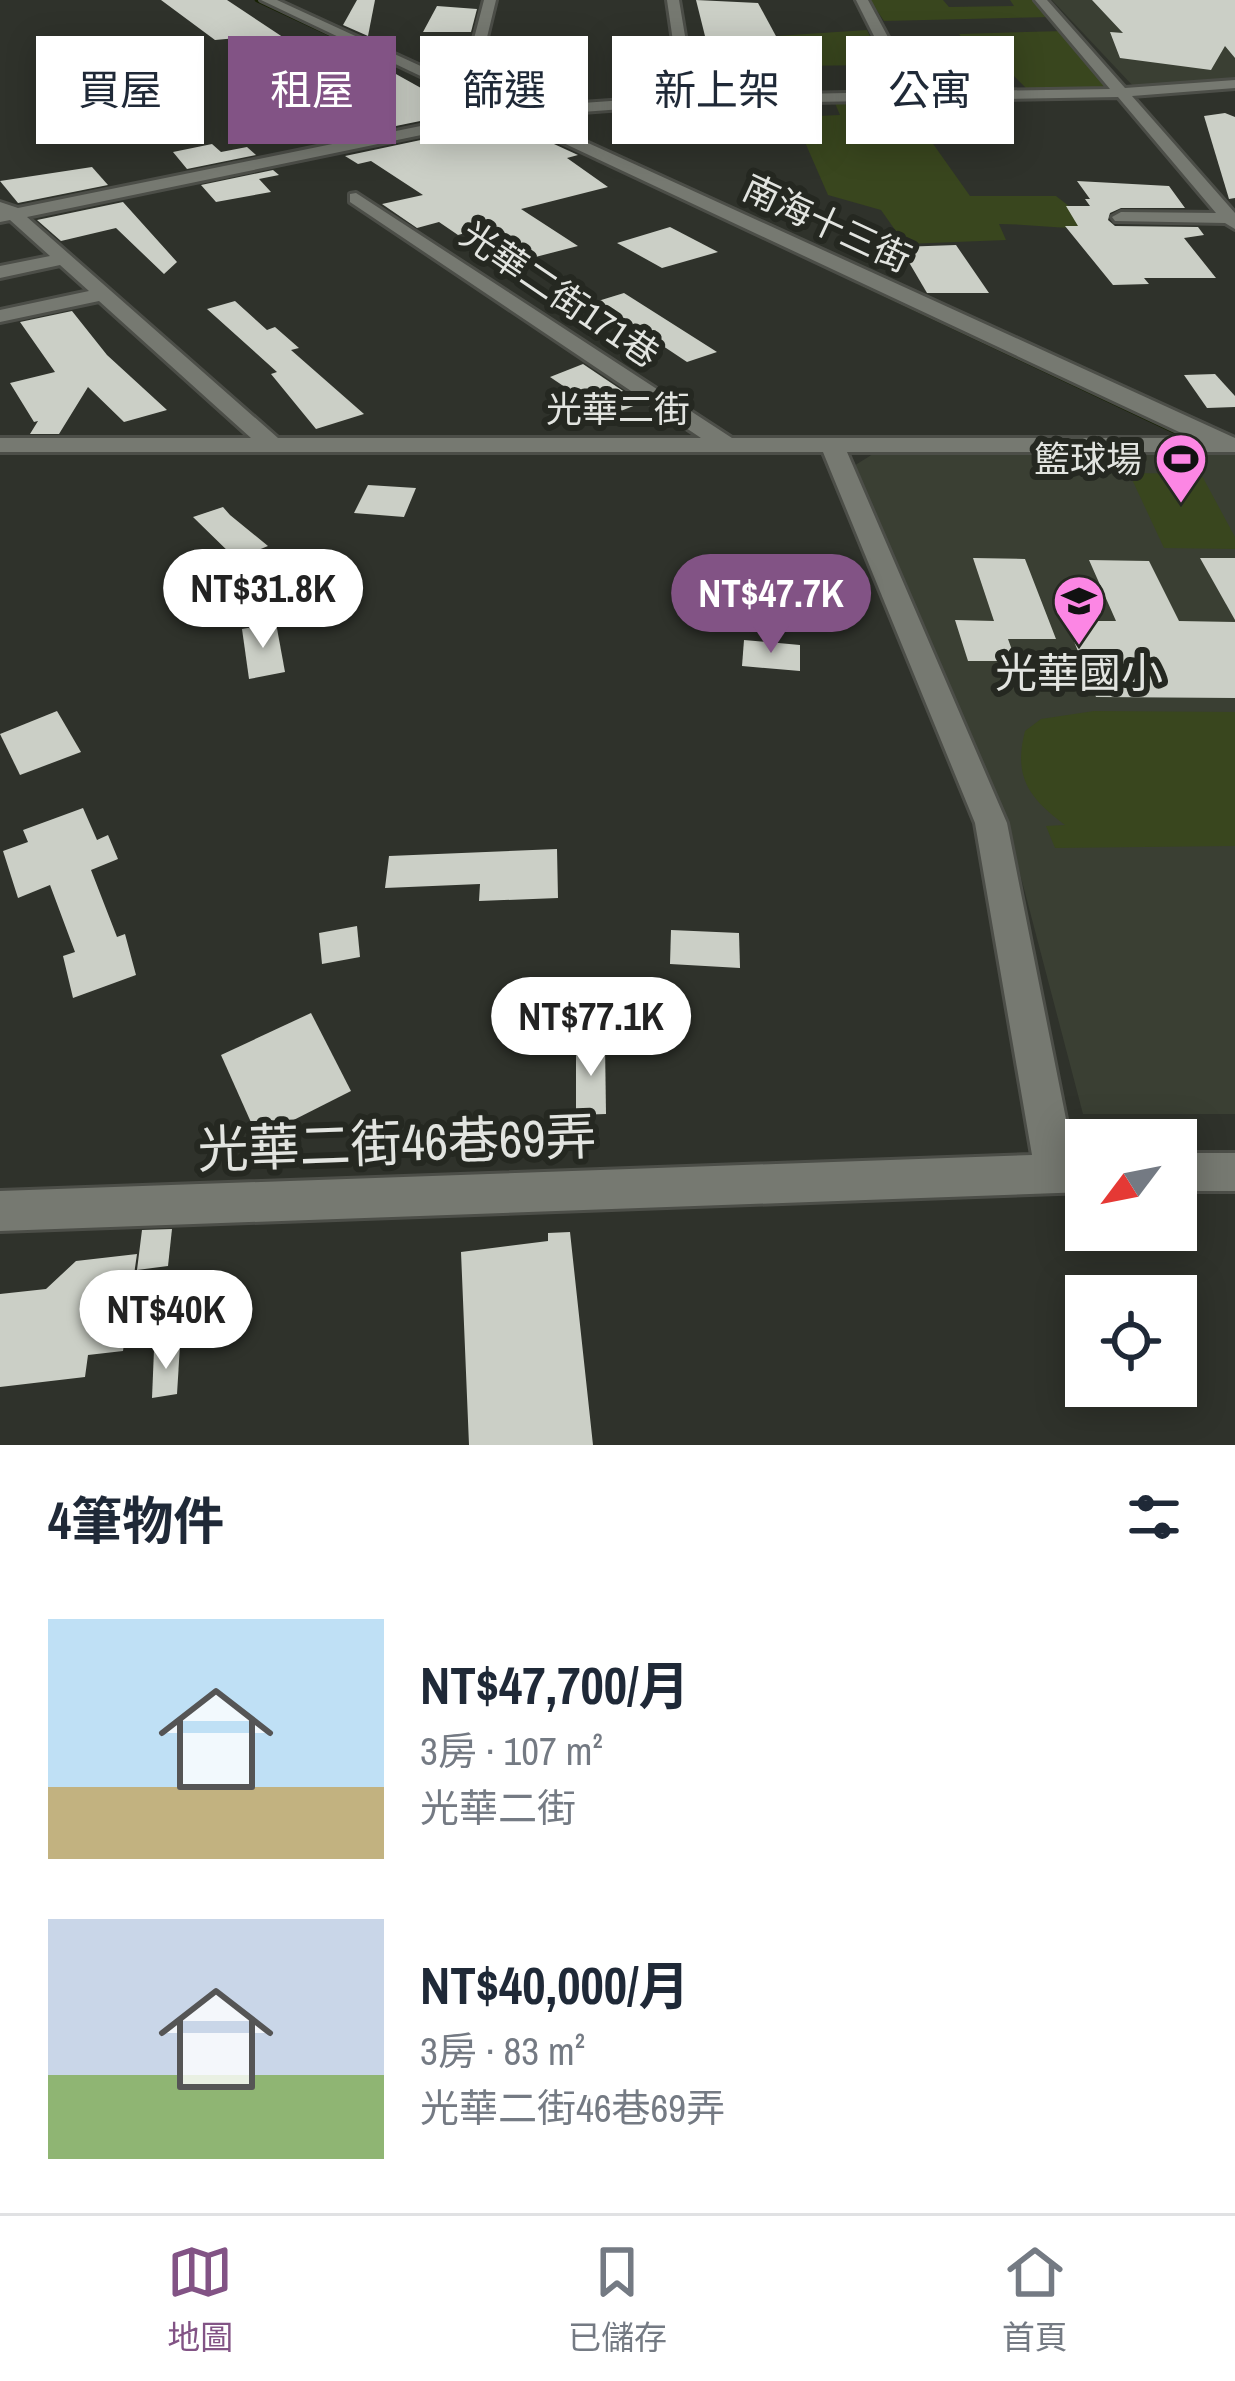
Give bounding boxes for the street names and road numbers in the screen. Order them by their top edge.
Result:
street label: 南海十三街 [735,163,919,283]
street label: 光華二街171巷 [452,210,668,378]
street label: 光華二街 [546,385,690,433]
street label: 光華二街46巷69弄 [196,1101,598,1184]

